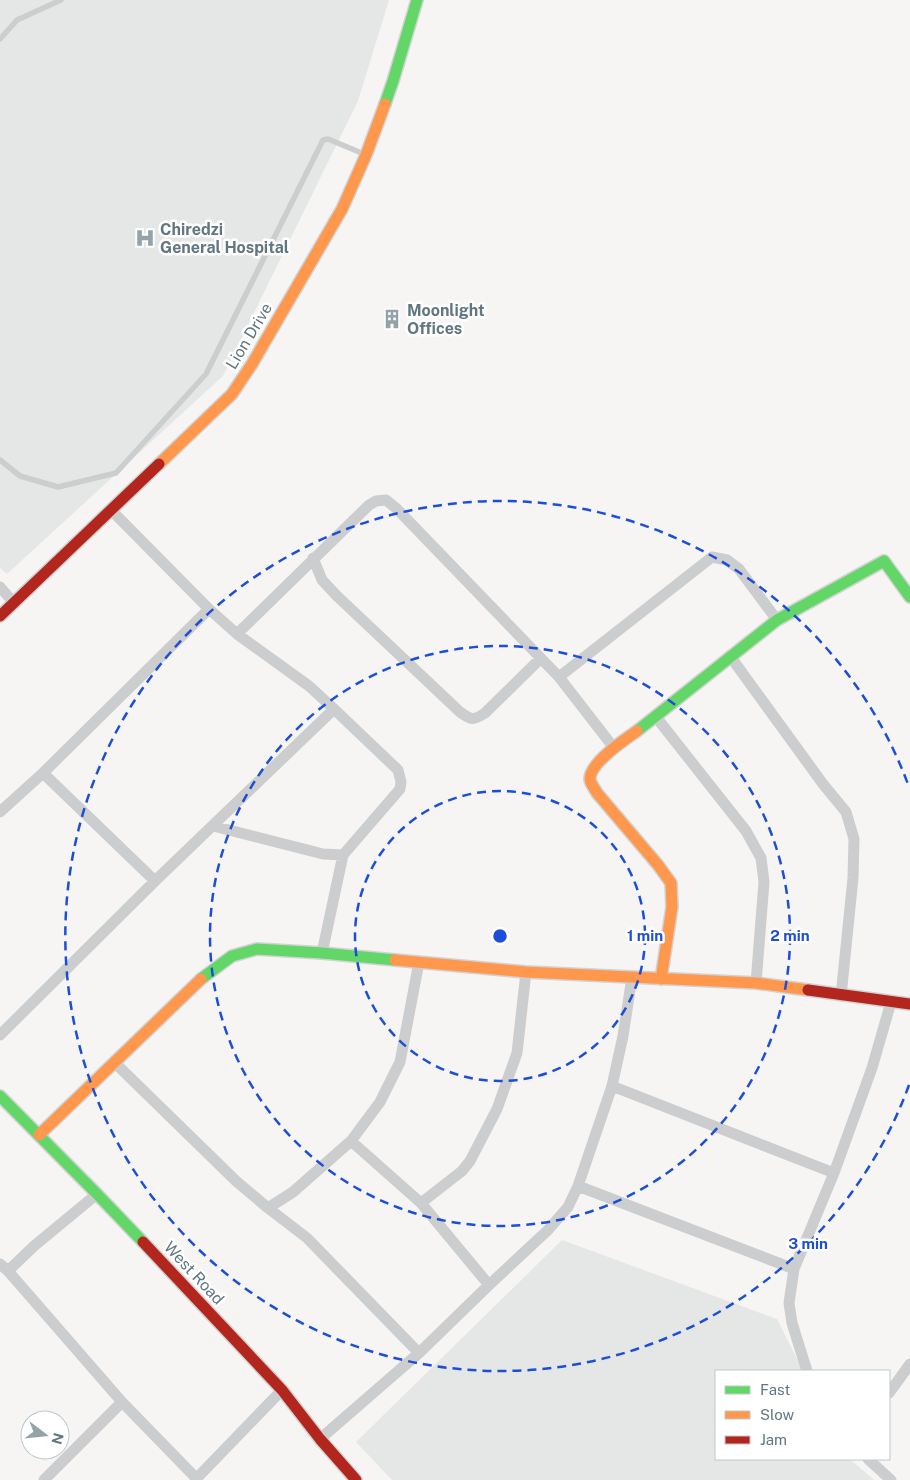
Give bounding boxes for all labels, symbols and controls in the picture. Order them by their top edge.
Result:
place label: Chiredzi General Hospital [160,220,289,257]
hospital icon: Chiredzi General Hospital [134,227,156,249]
street label: Lion Drive [222,300,276,372]
place label: Moonlight Offices [407,301,485,338]
building icon: Moonlight Offices [381,308,403,330]
centre of rings [491,927,509,945]
text: 1 min [627,927,663,944]
text: 2 min [770,927,810,944]
text: 3 min [788,1235,828,1252]
street label: West Road [160,1237,228,1309]
legend [715,1370,890,1460]
text: Fast [760,1381,790,1398]
text: Slow [760,1406,795,1423]
north arrow [20,1410,70,1460]
text: N [48,1431,67,1446]
text: Jam [760,1431,787,1448]

